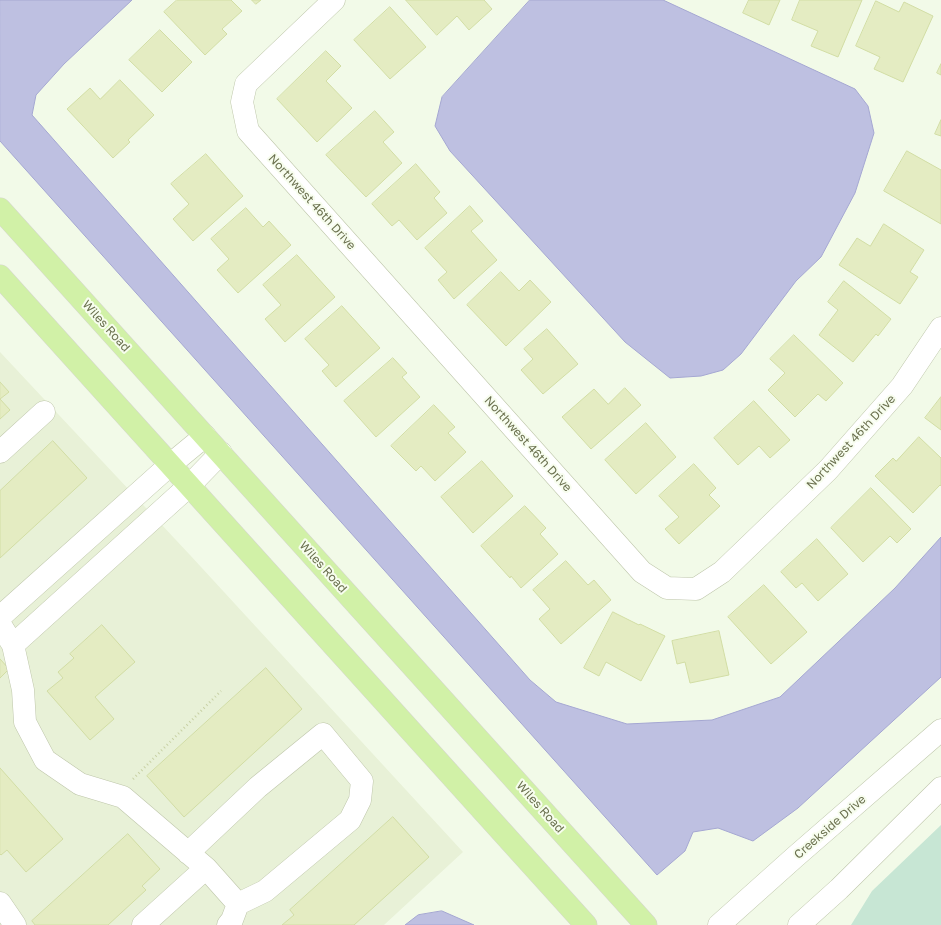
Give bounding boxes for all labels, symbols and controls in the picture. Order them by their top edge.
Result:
street label: Northwest 46th Drive [265,151,359,253]
street label: Wiles Road [79,297,133,355]
street label: Northwest 46th Drive [804,392,898,492]
street label: Northwest 46th Drive [481,393,575,495]
street label: Wiles Road [296,538,350,596]
street label: Wiles Road [513,778,567,836]
street label: Creekside Drive [791,792,869,862]

